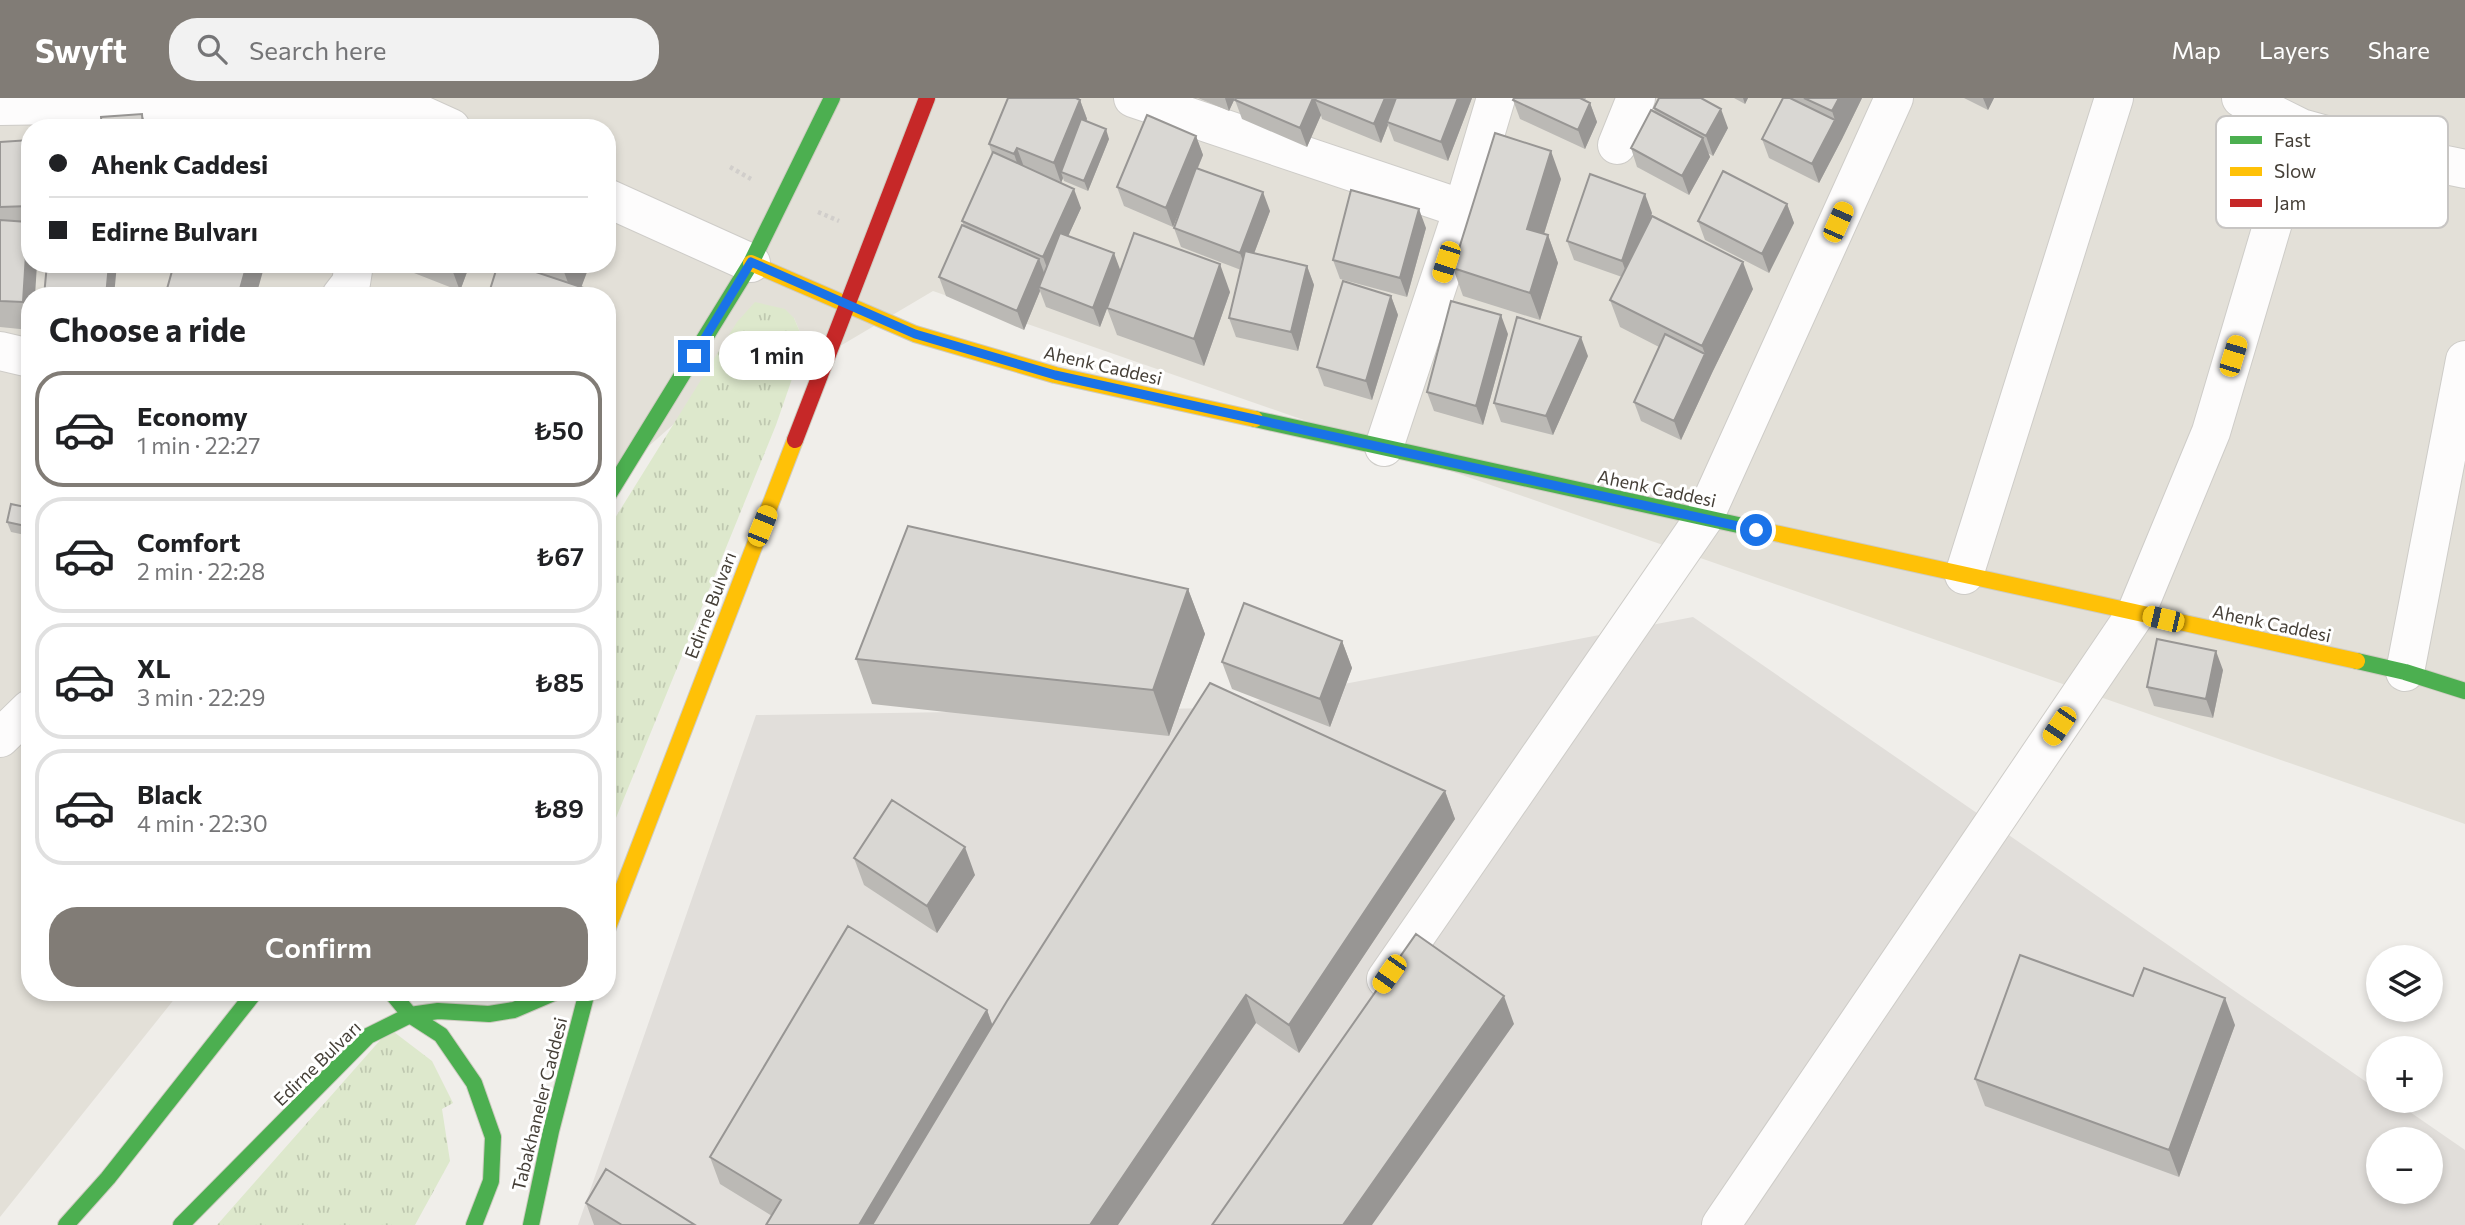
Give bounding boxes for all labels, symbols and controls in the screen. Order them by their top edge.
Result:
search box [169,18,659,81]
text: Swyft [35,29,127,70]
icon: search [193,30,231,68]
text: Search here [249,34,386,65]
text: Map [2172,35,2221,64]
text: Layers [2259,35,2330,64]
text: Share [2368,35,2430,64]
legend [2216,116,2448,228]
text: Fast [2274,128,2311,151]
text: Ahenk Caddesi [91,148,268,179]
text: Slow [2274,159,2316,182]
text: Jam [2274,191,2306,214]
car [1820,199,1857,245]
text: Edirne Bulvarı [91,215,258,246]
car [1430,239,1463,285]
text: Choose a ride [49,309,246,349]
callout: 1 min [718,331,834,380]
car [2217,333,2250,379]
route end [678,340,710,372]
text: 1 min [750,341,804,369]
street label: Ahenk Caddesi [1042,341,1164,389]
icon: car [53,398,116,461]
text: Economy [137,400,248,431]
text: ₺50 [534,414,584,445]
text: 1 min · 22:27 [137,431,260,459]
street label: Ahenk Caddesi [1596,465,1718,511]
car [745,503,780,549]
route start [1740,514,1772,546]
icon: car [53,524,116,587]
text: Comfort [137,526,240,557]
text: ₺67 [536,540,584,571]
street label: Edirne Bulvarı [680,548,740,662]
text: 2 min · 22:28 [137,557,265,585]
street label: Ahenk Caddesi [2211,600,2333,646]
car [2141,604,2186,634]
icon: car [53,650,116,713]
text: XL [137,652,171,683]
text: ₺85 [535,666,584,697]
text: 3 min · 22:29 [137,683,266,711]
car [2039,703,2080,749]
icon: car [53,776,116,839]
text: Black [137,778,203,809]
text: ₺89 [534,792,584,823]
text: 4 min · 22:30 [137,809,268,837]
button: Confirm [49,907,588,987]
map controls [2366,945,2443,1204]
button: layers [2366,945,2443,1022]
car [1369,951,1410,997]
street label: Tabakhaneler Caddesi [507,1015,571,1193]
street label: Edirne Bulvarı [269,1016,365,1110]
button: + [2366,1036,2443,1113]
button: − [2366,1127,2443,1204]

